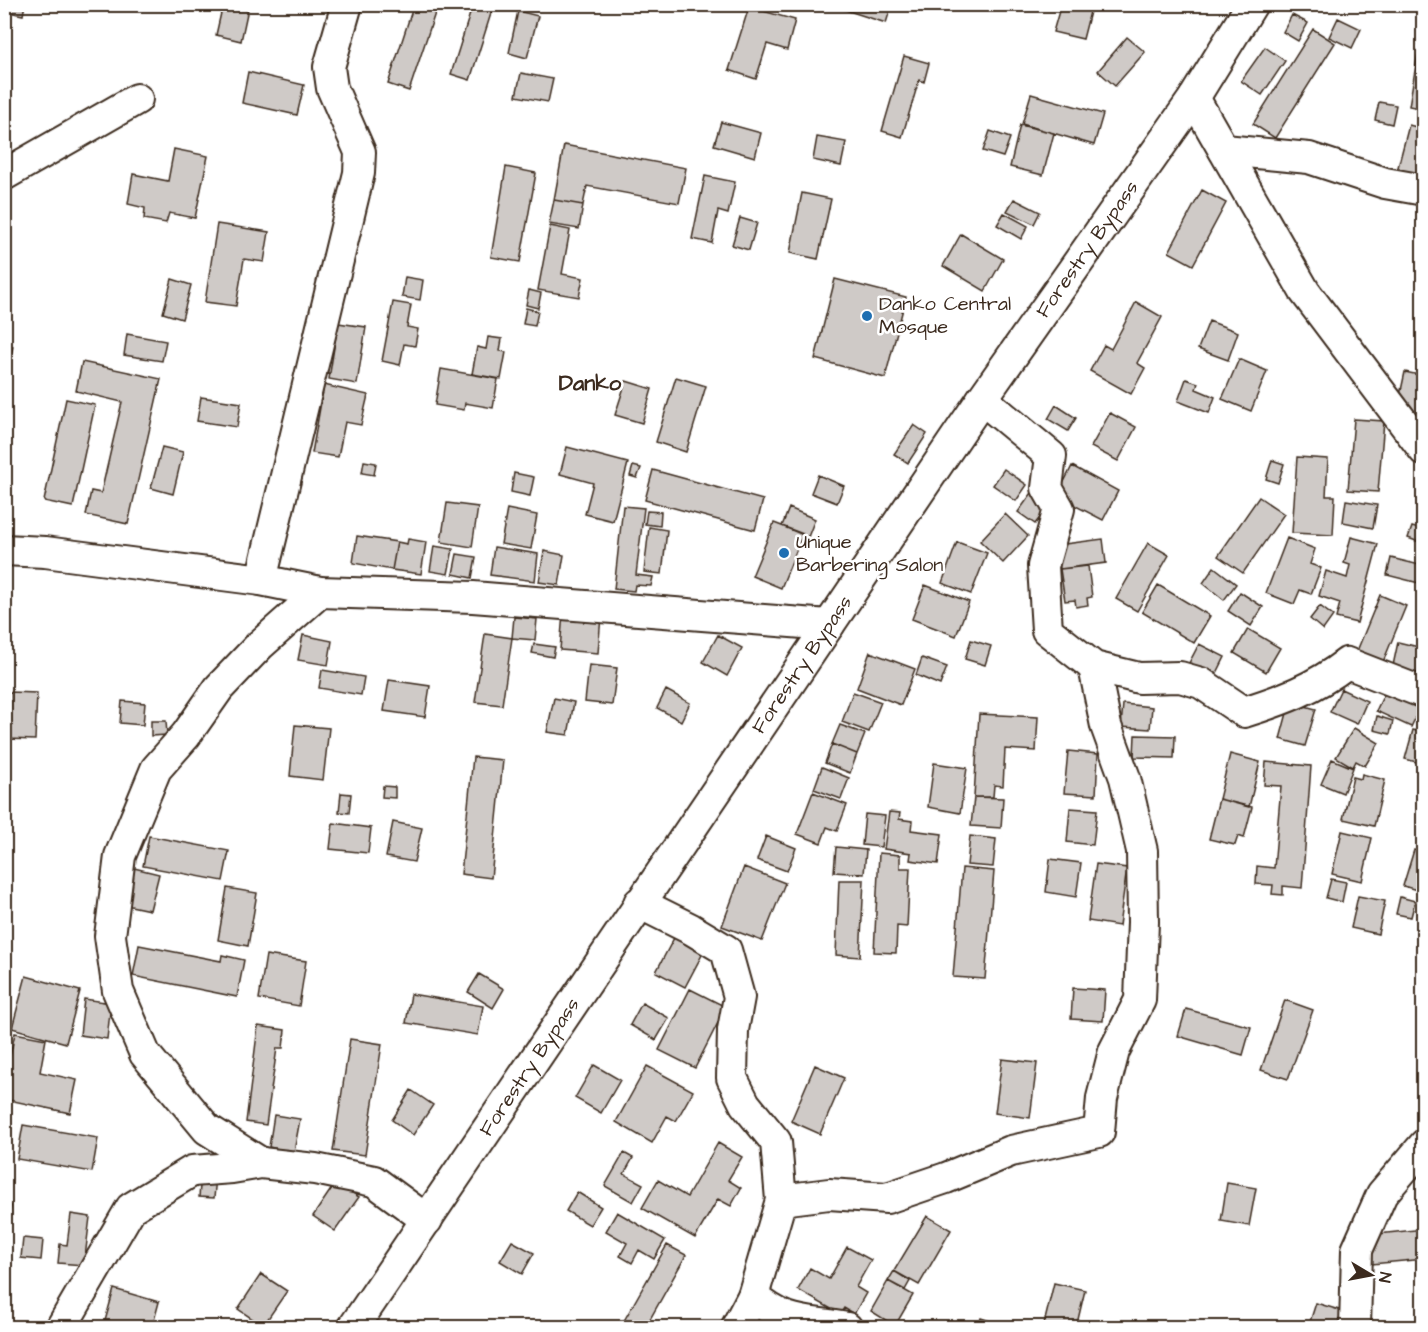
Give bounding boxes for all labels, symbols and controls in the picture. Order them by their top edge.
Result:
street label: Forestry Bypass [1029,175,1145,324]
place label: Danko Central Mosque [879,290,1011,341]
marker: Danko Central Mosque [860,309,874,323]
district label: Danko [559,368,622,399]
place label: Unique Barbering Salon [796,528,943,580]
marker: Unique Barbering Salon [777,546,791,560]
street label: Forestry Bypass [745,590,859,740]
street label: Forestry Bypass [473,992,587,1142]
north arrow [1341,1245,1401,1305]
text: N [1373,1271,1396,1284]

